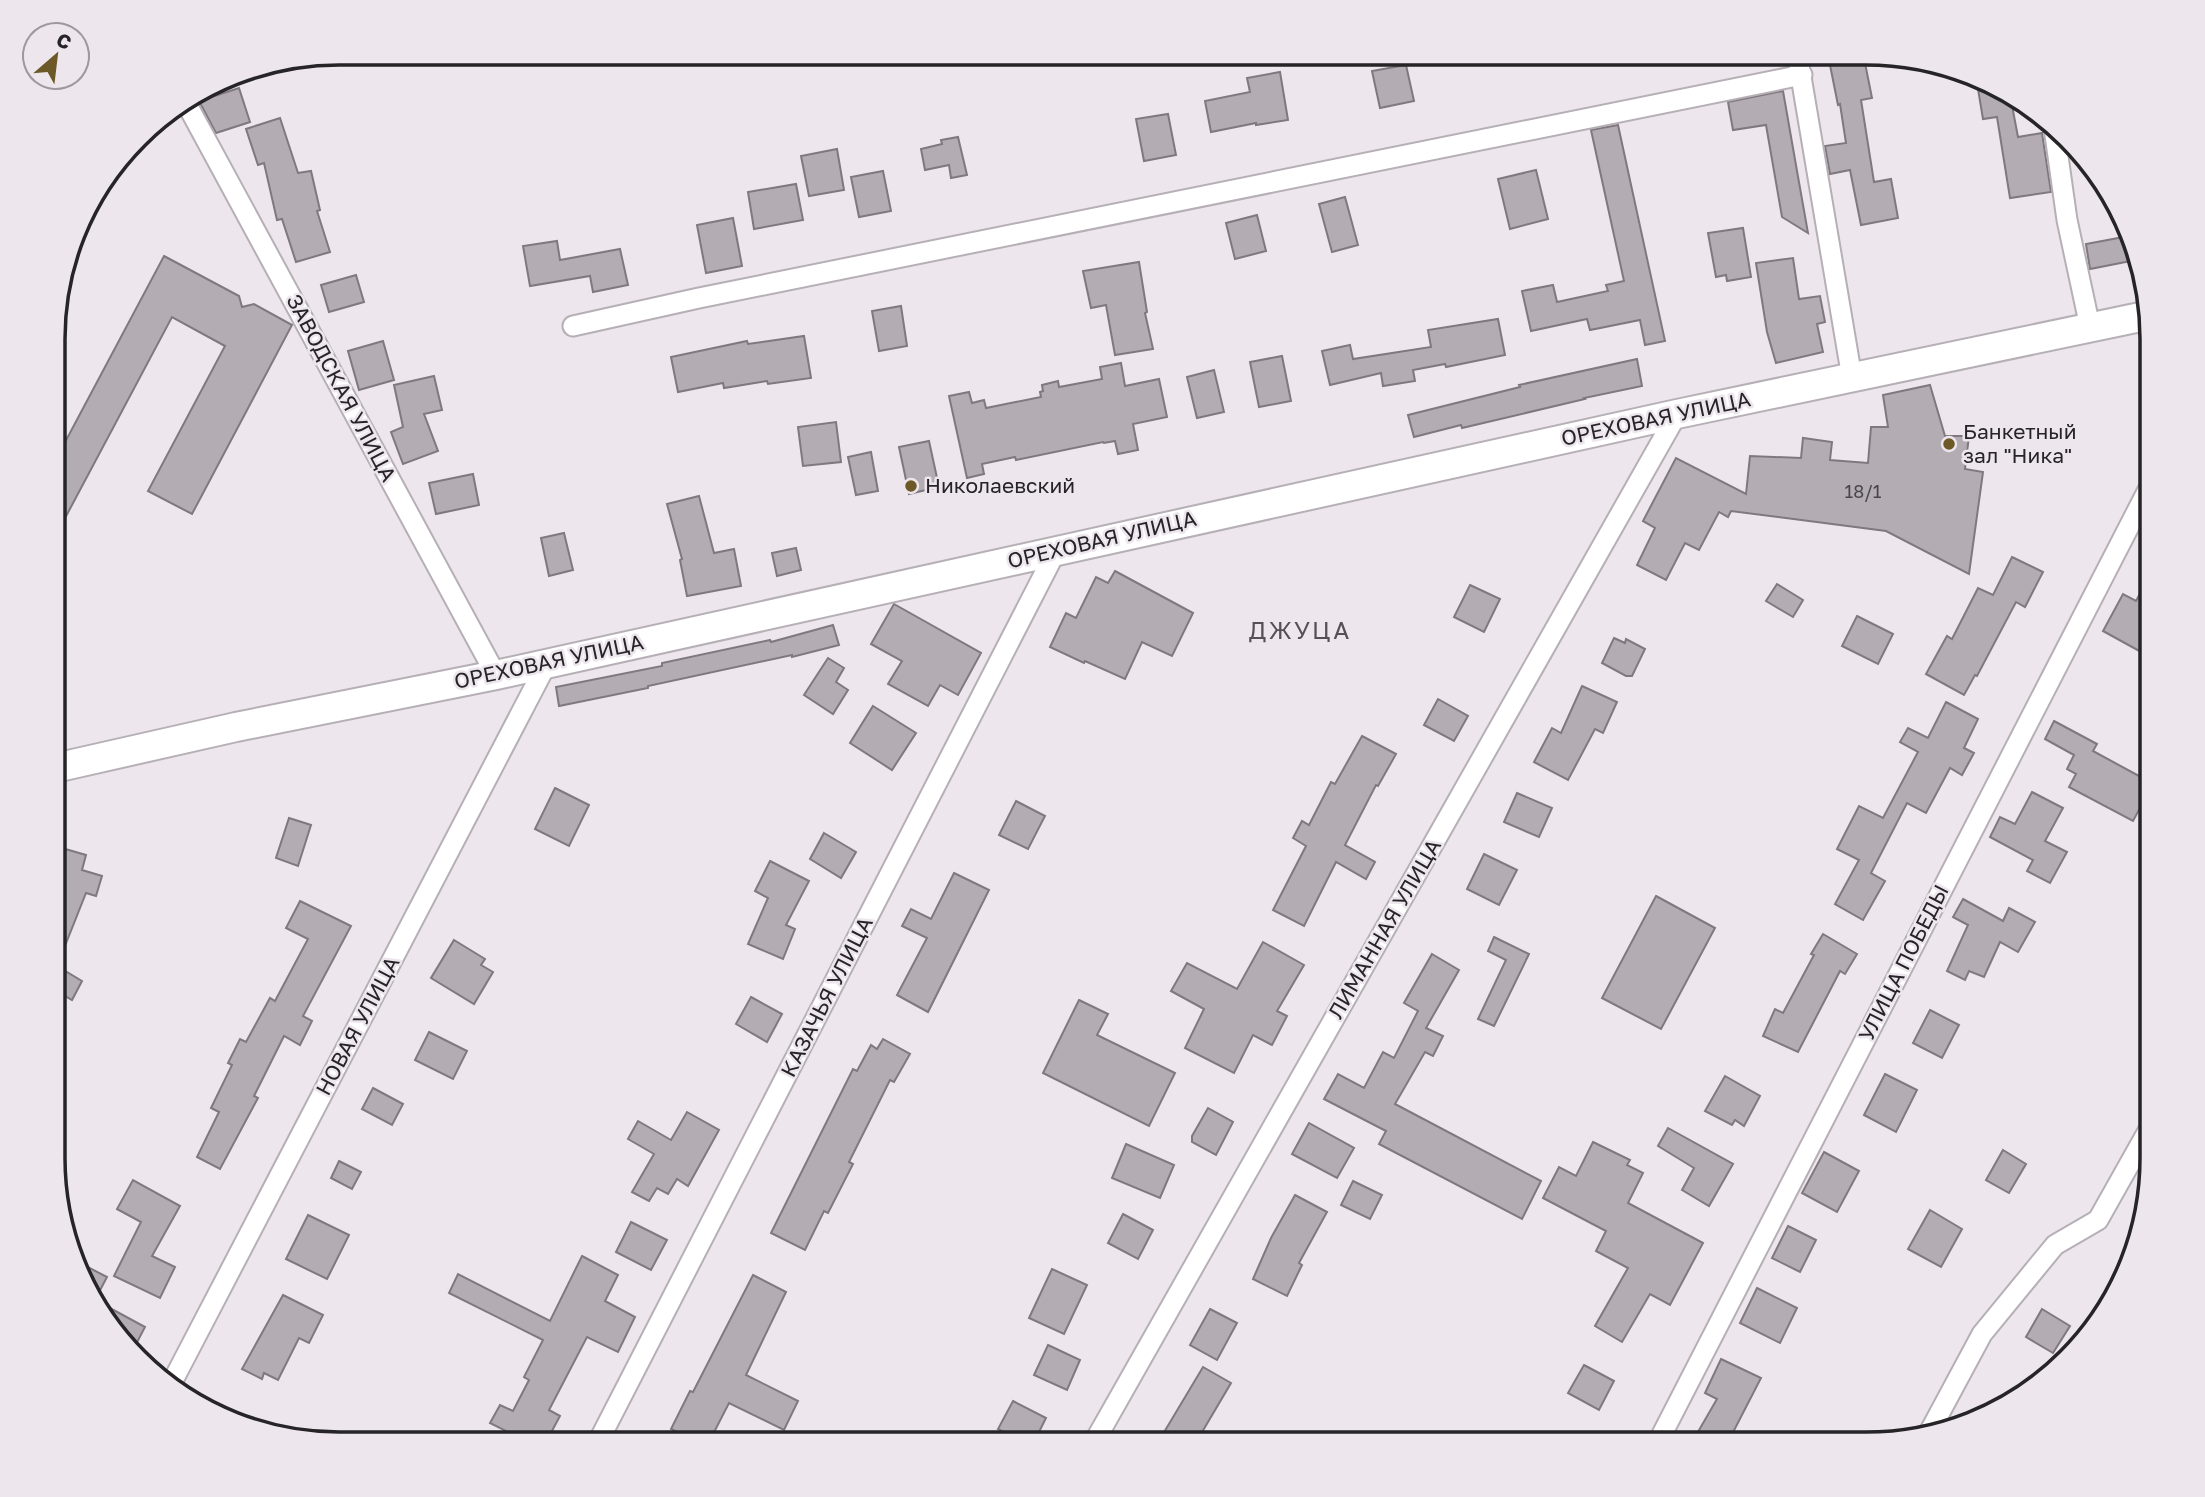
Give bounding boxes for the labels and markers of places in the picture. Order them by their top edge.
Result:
place label: Банкетный зал "Ника" [1963,418,2077,468]
marker: Банкетный зал "Ника" [1941,436,1957,452]
place label: Николаевский [925,472,1075,498]
marker: Николаевский [903,478,919,494]

